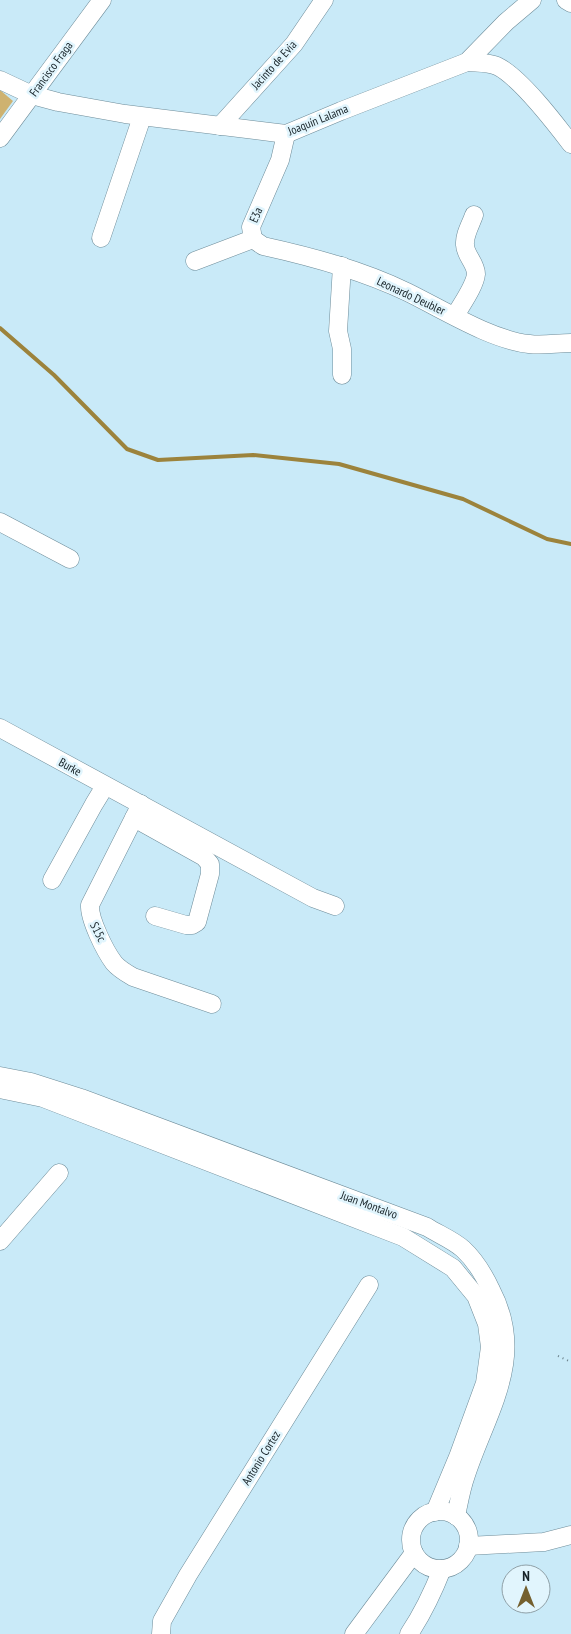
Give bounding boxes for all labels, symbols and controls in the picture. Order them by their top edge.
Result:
street label: Jacinto de Evia [247,37,300,93]
street label: Francisco Fraga [26,38,76,99]
street label: Joaquín Lalama [285,101,350,139]
street label: E3a [246,205,266,225]
street label: Leonardo Deubler [375,273,448,318]
street label: Burke [56,754,84,779]
street label: S15c [87,919,110,945]
street label: Juan Montalvo [338,1187,400,1222]
street label: Antonio Cortez [238,1428,283,1488]
north arrow [501,1564,551,1614]
text: N [522,1567,530,1585]

